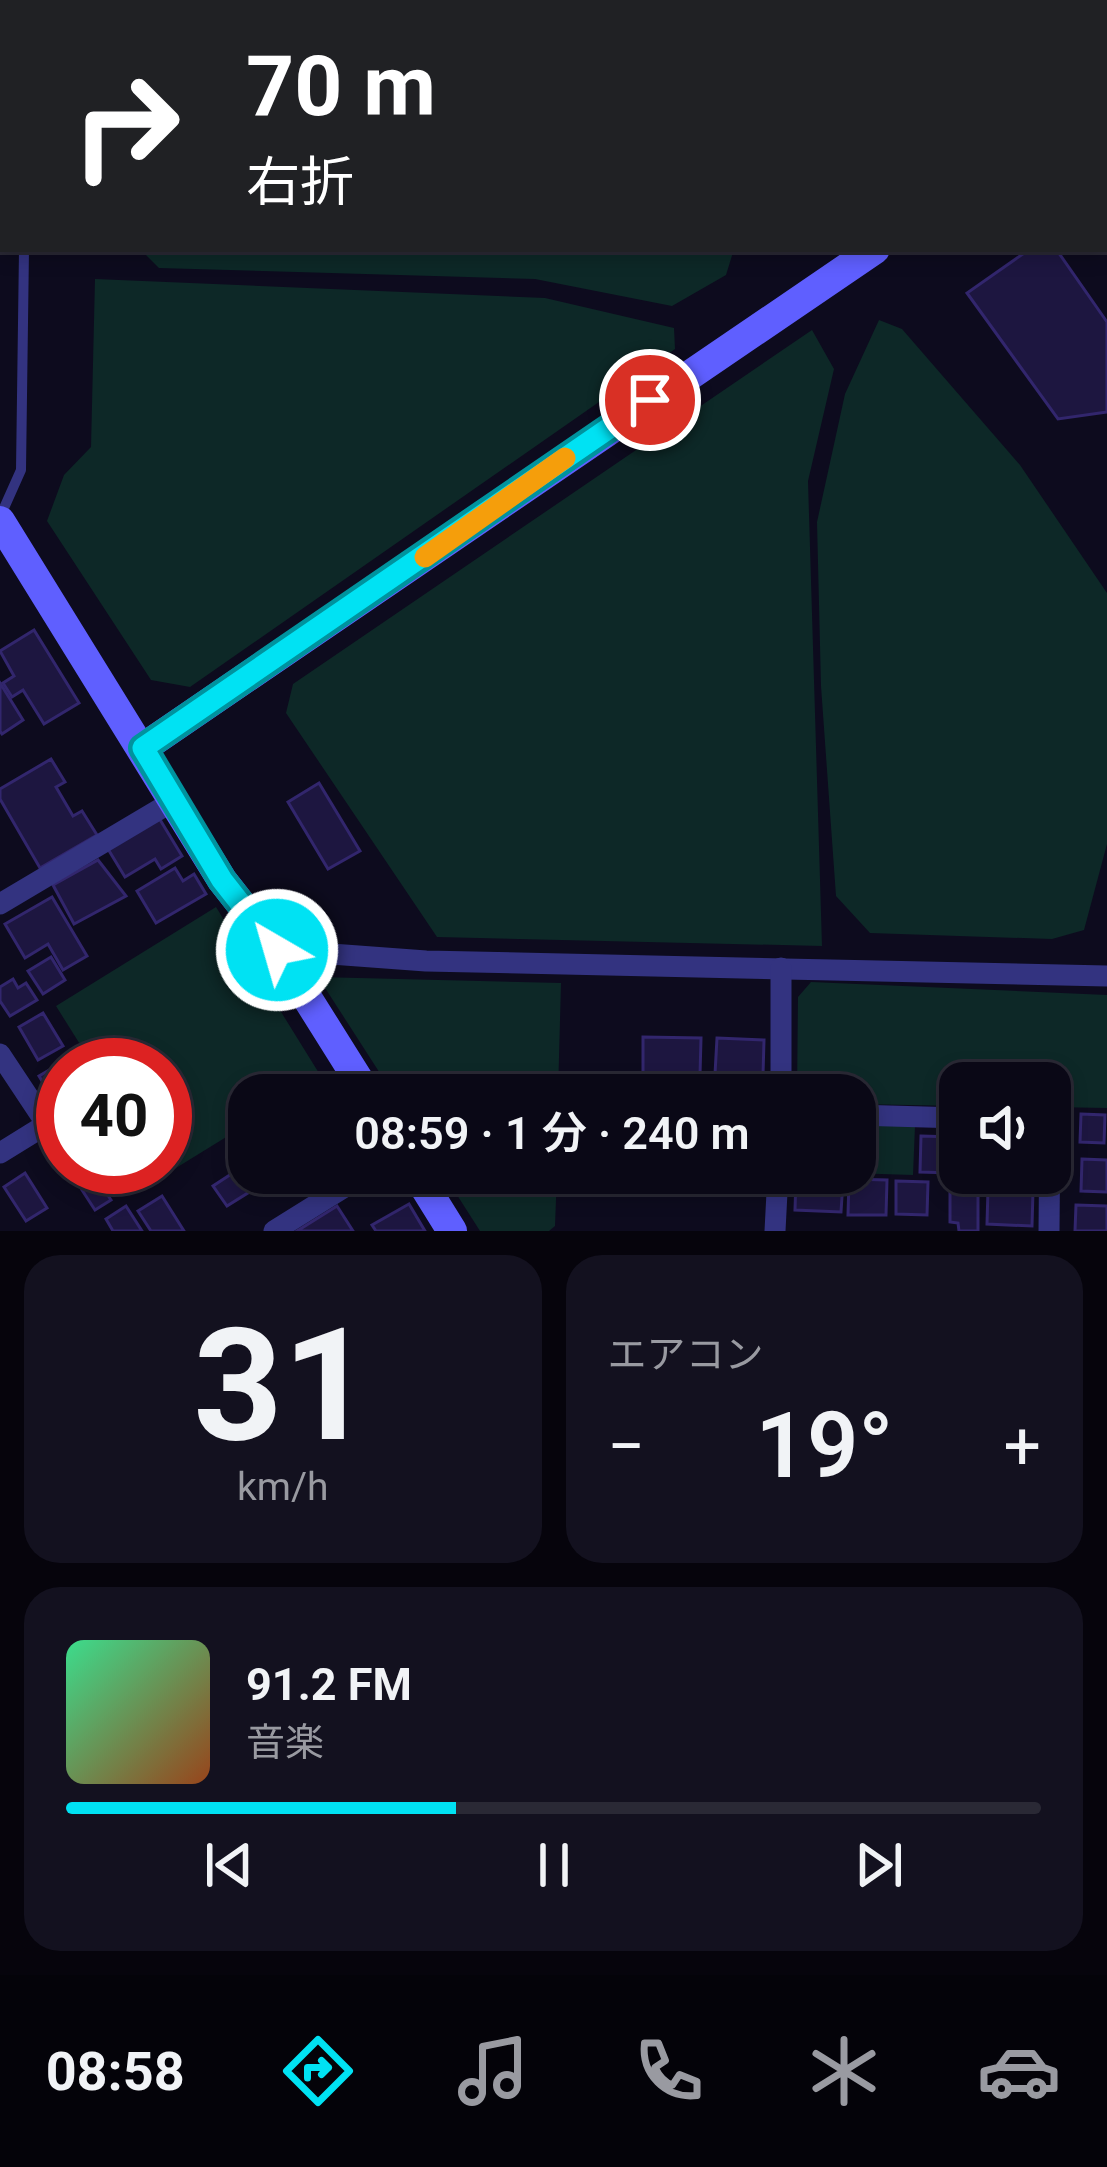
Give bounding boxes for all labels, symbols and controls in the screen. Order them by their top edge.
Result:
text: 70 m [246,37,436,136]
icon: right [48,48,204,204]
text: 右折 [246,151,354,214]
pin [599,349,701,451]
icon: arrive [617,367,683,433]
position arrow [214,887,340,1013]
speed limit sign: 40 [36,1038,192,1194]
map controls [939,1062,1071,1194]
button: sound [939,1062,1071,1194]
text: 08:59 · 1 分 · 240 m [354,1107,750,1160]
text: 31 [193,1294,372,1477]
text: エアコン [608,1332,764,1378]
text: 19° [756,1394,893,1499]
text: − [608,1408,645,1485]
text: + [1004,1408,1041,1485]
text: km/h [237,1464,329,1510]
text: 91.2 FM [246,1658,412,1711]
text: 音楽 [246,1720,324,1766]
icon: previous [196,1832,262,1898]
icon: pause [521,1832,587,1898]
icon: next [846,1832,912,1898]
icon: directions [276,2029,360,2113]
icon: music [451,2029,535,2113]
icon: phone [627,2029,711,2113]
icon: climate [802,2029,886,2113]
icon: car [977,2029,1061,2113]
text: 08:58 [46,2040,185,2103]

